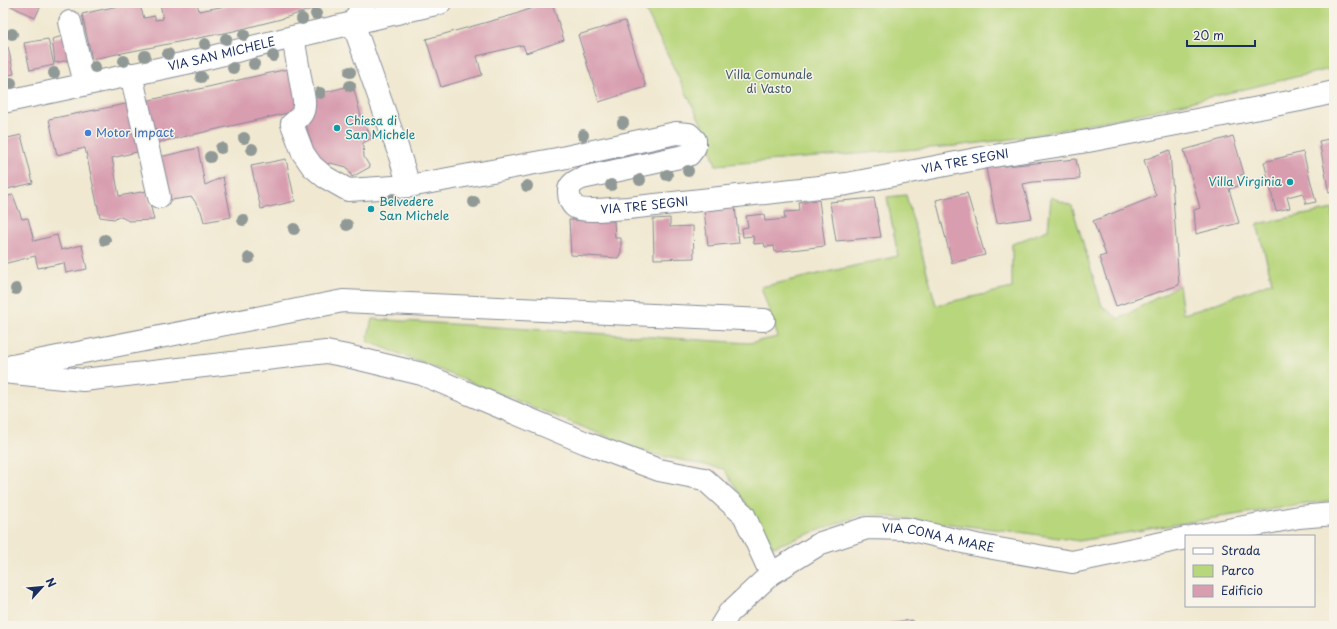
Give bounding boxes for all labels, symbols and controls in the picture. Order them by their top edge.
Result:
scale bar [1187,22,1255,48]
text: 20 m [1193,26,1224,44]
street label: VIA SAN MICHELE [166,32,277,75]
park label: Villa Comunale di Vasto [725,65,813,97]
place label: Chiesa di San Michele [345,111,416,143]
place label: Motor Impact [96,123,174,141]
marker: Chiesa di San Michele [332,123,342,133]
marker: Motor Impact [83,128,93,138]
street label: VIA TRE SEGNI [920,144,1010,177]
place label: Villa Virginia [1208,172,1283,190]
marker: Villa Virginia [1285,177,1295,187]
street label: VIA TRE SEGNI [600,191,689,218]
place label: Belvedere San Michele [379,192,450,224]
marker: Belvedere San Michele [366,204,376,214]
street label: VIA CONA A MARE [882,518,996,556]
legend [1185,535,1315,607]
text: Strada [1221,541,1261,559]
text: Parco [1221,561,1255,579]
north arrow [22,567,62,607]
text: N [42,574,61,590]
text: Edificio [1221,581,1263,599]

